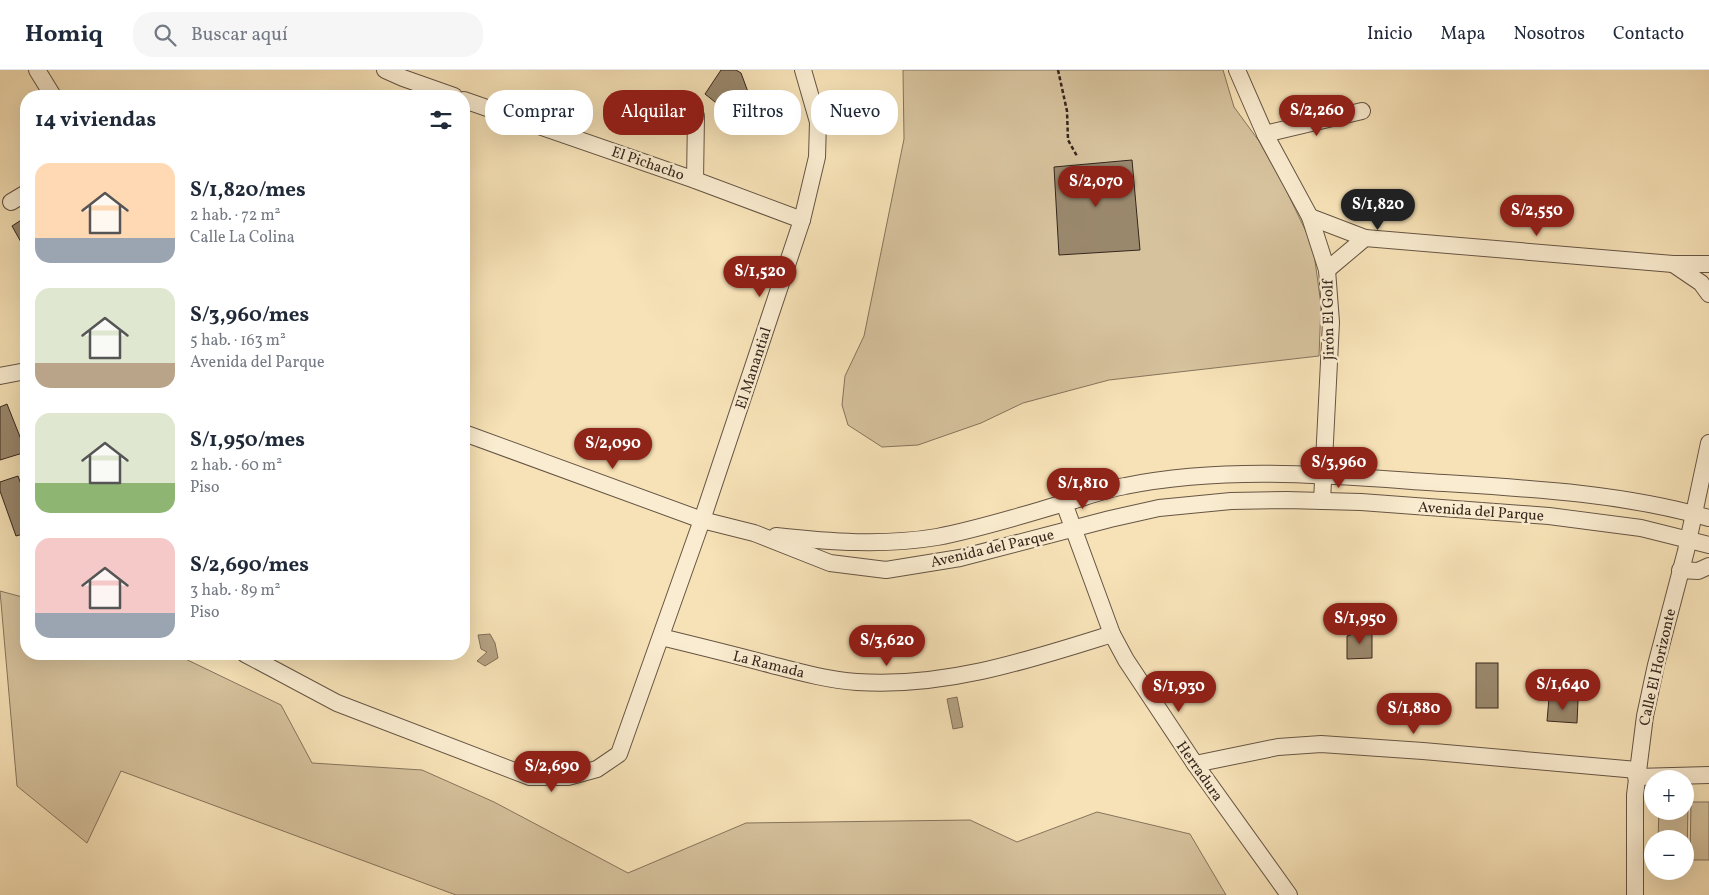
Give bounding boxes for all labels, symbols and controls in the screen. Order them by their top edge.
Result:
search box [133,12,483,57]
text: Homiq [25,18,103,52]
icon: search [151,21,179,49]
text: Buscar aquí [191,22,288,48]
text: Inicio [1367,22,1413,47]
text: Mapa [1441,22,1486,47]
text: Nosotros [1514,22,1585,47]
text: Contacto [1613,22,1684,47]
chip: Comprar [485,90,593,135]
chip: Alquilar [603,90,704,135]
chip: Filtros [714,90,801,135]
chip: Nuevo [811,90,898,135]
pin: S/2,260 [1271,94,1363,137]
text: S/2,260 [1290,100,1344,122]
text: 14 viviendas [35,106,156,135]
icon: filters [427,106,455,134]
street label: El Pichacho [608,142,687,187]
pin: S/2,070 [1050,166,1142,208]
text: S/2,070 [1069,171,1123,193]
text: S/1,820/mes [190,176,306,205]
icon: home [75,183,135,243]
pin: S/1,820 [1332,189,1424,231]
text: S/1,820 [1352,194,1404,216]
pin: S/2,550 [1491,194,1583,237]
text: S/2,550 [1511,200,1563,222]
text: 2 hab. · 72 m² [190,205,281,227]
text: Calle La Colina [190,227,295,249]
pin: S/1,520 [714,256,806,298]
text: S/1,520 [734,261,786,283]
street label: Jirón El Golf [1318,278,1341,360]
text: S/3,960/mes [190,301,309,330]
icon: home [75,308,135,368]
street label: El Manantial [731,325,778,412]
text: 5 hab. · 163 m² [190,330,286,352]
text: Avenida del Parque [190,352,325,374]
text: S/1,950/mes [190,426,305,455]
pin: S/2,090 [567,428,659,470]
icon: home [75,433,135,493]
text: S/2,090 [585,433,641,455]
pin: S/3,960 [1293,446,1385,489]
text: S/3,960 [1312,452,1366,474]
text: 2 hab. · 60 m² [190,455,282,477]
pin: S/1,810 [1037,468,1129,510]
text: S/1,810 [1058,473,1108,495]
text: Piso [190,477,219,499]
street label: Avenida del Parque [1417,498,1545,527]
street label: Avenida del Parque [928,525,1056,574]
text: S/2,690/mes [190,551,309,580]
icon: home [75,558,135,618]
text: 3 hab. · 89 m² [190,580,281,602]
text: Piso [190,602,219,624]
pin: S/1,950 [1314,602,1406,645]
street label: Calle El Horizonte [1635,607,1682,728]
text: S/1,950 [1334,608,1386,630]
pin: S/3,620 [841,624,933,667]
text: S/3,620 [860,630,914,652]
street label: La Ramada [731,646,807,685]
pin: S/1,640 [1517,668,1609,711]
pin: S/1,930 [1133,670,1225,713]
text: S/1,640 [1536,674,1590,696]
text: S/1,930 [1153,676,1205,698]
pin: S/1,880 [1368,692,1460,735]
text: S/1,880 [1388,698,1440,720]
street label: Herradura [1170,738,1227,806]
pin: S/2,690 [506,750,598,793]
text: S/2,690 [525,756,579,778]
map controls [1644,770,1694,880]
button: + [1644,770,1694,820]
button: − [1644,830,1694,880]

